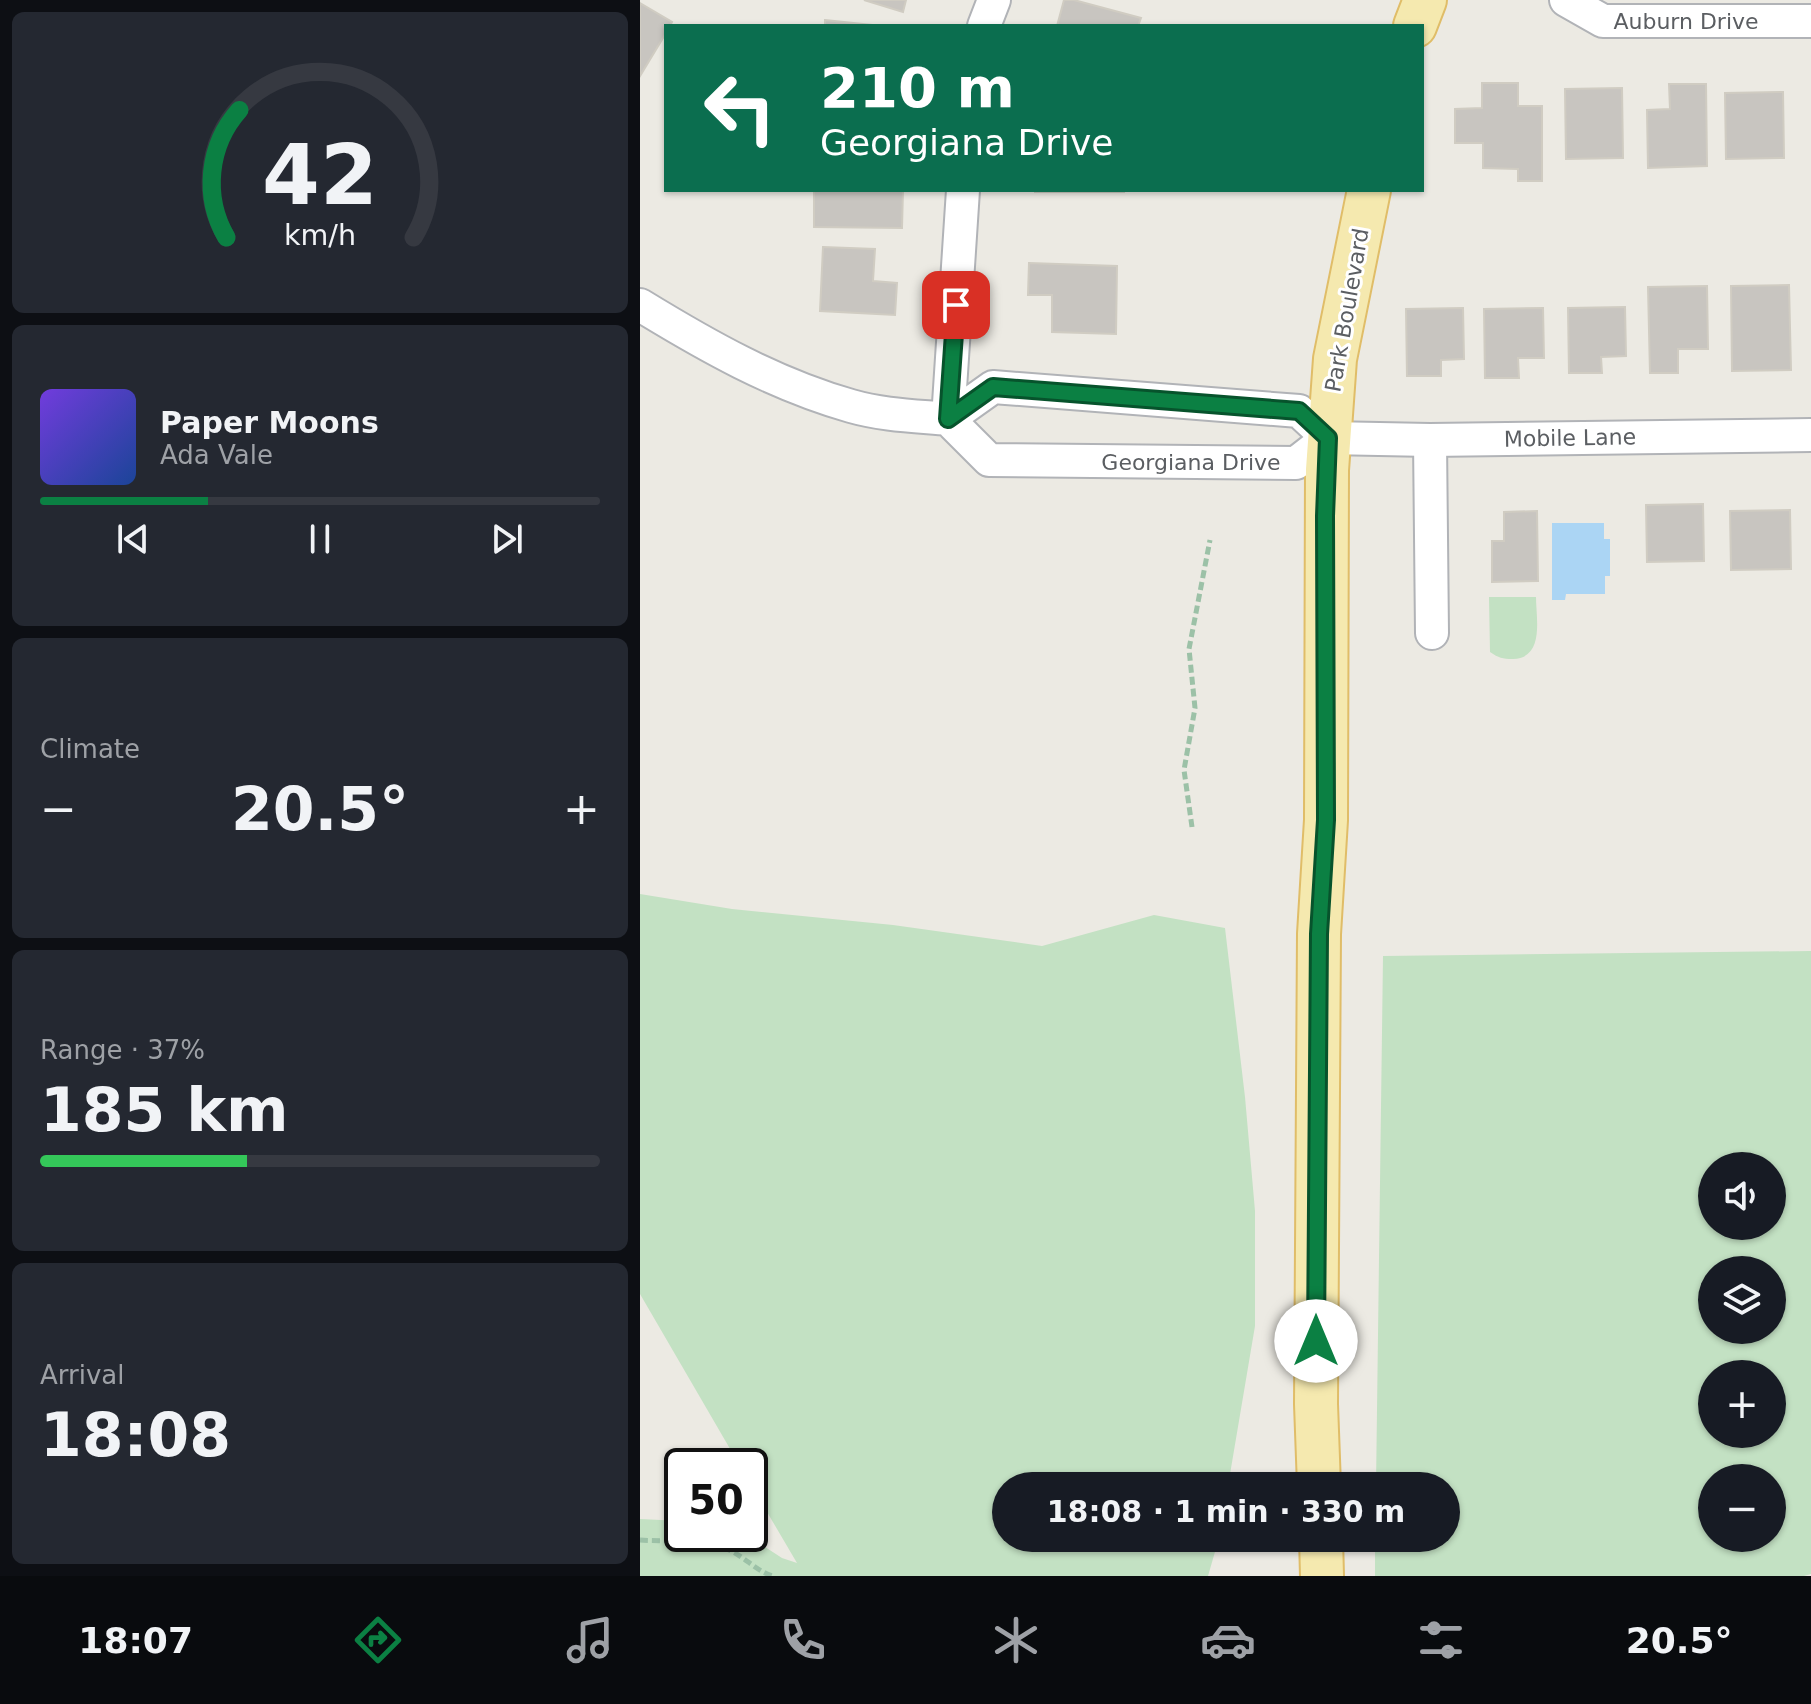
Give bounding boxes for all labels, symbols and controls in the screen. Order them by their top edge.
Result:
street label: Auburn Drive [1613,9,1759,34]
text: 210 m [820,55,1015,120]
icon: left [688,56,792,160]
text: Georgiana Drive [820,122,1113,163]
text: 42 [262,127,378,224]
text: km/h [284,219,356,253]
street label: Park Boulevard [1320,226,1374,394]
pin [922,271,990,339]
icon: arrive [934,283,978,327]
text: Paper Moons [160,405,379,440]
street label: Mobile Lane [1504,424,1636,452]
text: Ada Vale [160,440,273,470]
street label: Georgiana Drive [1101,450,1281,475]
icon: previous [111,517,155,561]
icon: pause [298,517,342,561]
icon: next [485,517,529,561]
text: Climate [40,734,140,764]
text: 20.5° [231,774,409,844]
text: − [40,783,77,834]
text: + [563,783,600,834]
text: Range · 37% [40,1035,205,1065]
text: 185 km [40,1075,289,1145]
map controls [1698,1152,1786,1552]
button: sound [1698,1152,1786,1240]
button: layers [1698,1256,1786,1344]
position arrow [1274,1299,1358,1383]
text: Arrival [40,1360,124,1390]
button: + [1698,1360,1786,1448]
text: 18:08 [40,1400,231,1470]
speed limit sign: 50 [664,1448,768,1552]
button: − [1698,1464,1786,1552]
text: 18:08 · 1 min · 330 m [1047,1494,1405,1529]
icon: directions [350,1612,406,1668]
icon: music [562,1612,618,1668]
icon: phone [775,1612,831,1668]
icon: climate [988,1612,1044,1668]
icon: car [1200,1612,1256,1668]
icon: filters [1413,1612,1469,1668]
text: 18:07 [78,1620,193,1661]
text: 20.5° [1626,1620,1733,1661]

